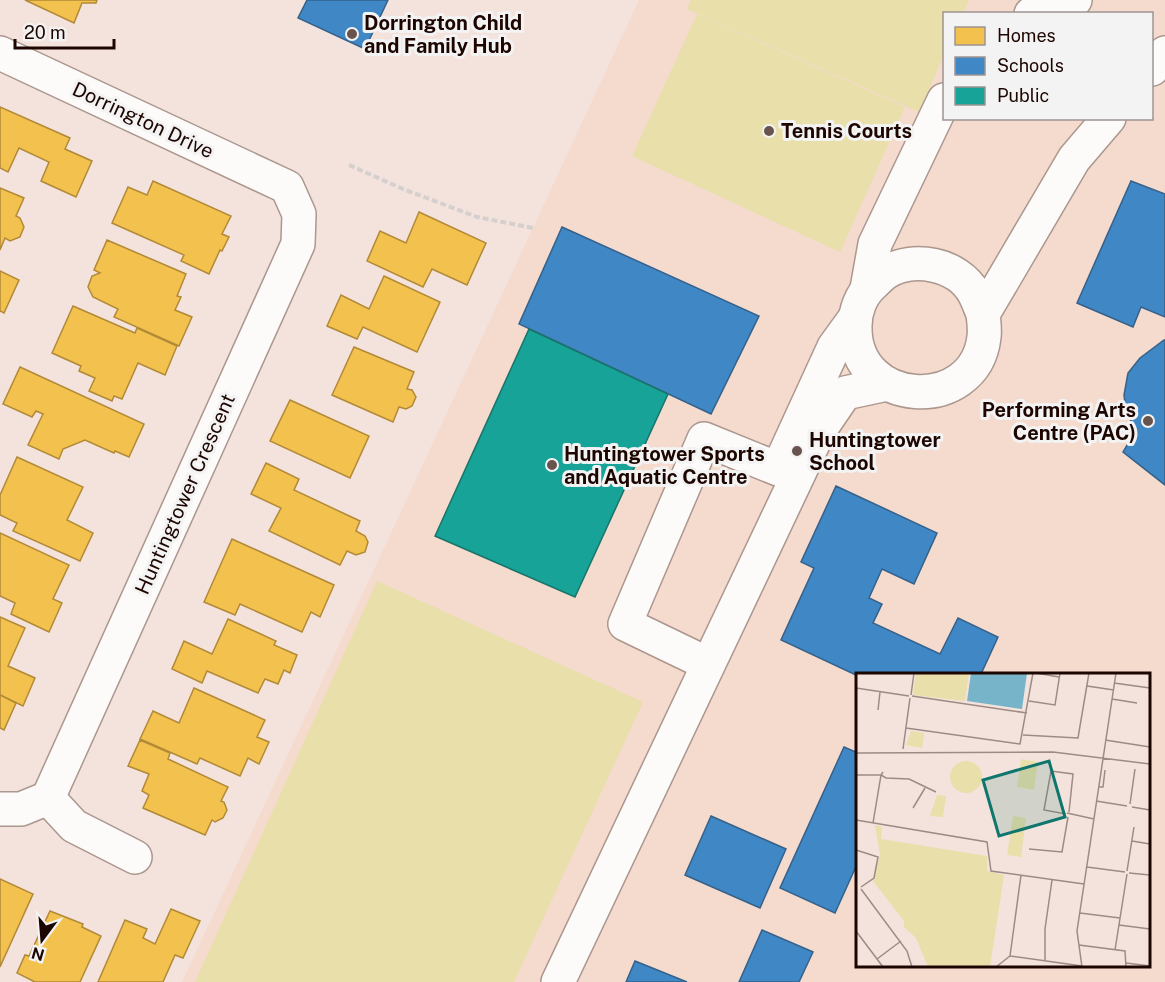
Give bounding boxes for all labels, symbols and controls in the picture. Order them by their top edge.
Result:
place label: Dorrington Child and Family Hub [364,11,522,58]
scale bar [15,12,114,50]
legend [943,12,1153,120]
text: 20 m [24,22,66,43]
text: Homes [997,25,1056,46]
marker: Dorrington Child and Family Hub [345,27,359,41]
text: Schools [997,55,1064,76]
street label: Dorrington Drive [69,77,217,163]
text: Public [997,85,1049,106]
place label: Tennis Courts [781,119,912,143]
marker: Tennis Courts [762,124,776,138]
street label: Huntingtower Crescent [130,390,240,598]
place label: Performing Arts Centre (PAC) [982,398,1136,445]
marker: Performing Arts Centre (PAC) [1141,414,1155,428]
place label: Huntingtower School [809,428,941,475]
place label: Huntingtower Sports and Aquatic Centre [564,442,765,489]
marker: Huntingtower School [790,444,804,458]
marker: Huntingtower Sports and Aquatic Centre [545,458,559,472]
inset map [856,673,1150,967]
north arrow [12,910,72,970]
text: N [29,943,47,965]

